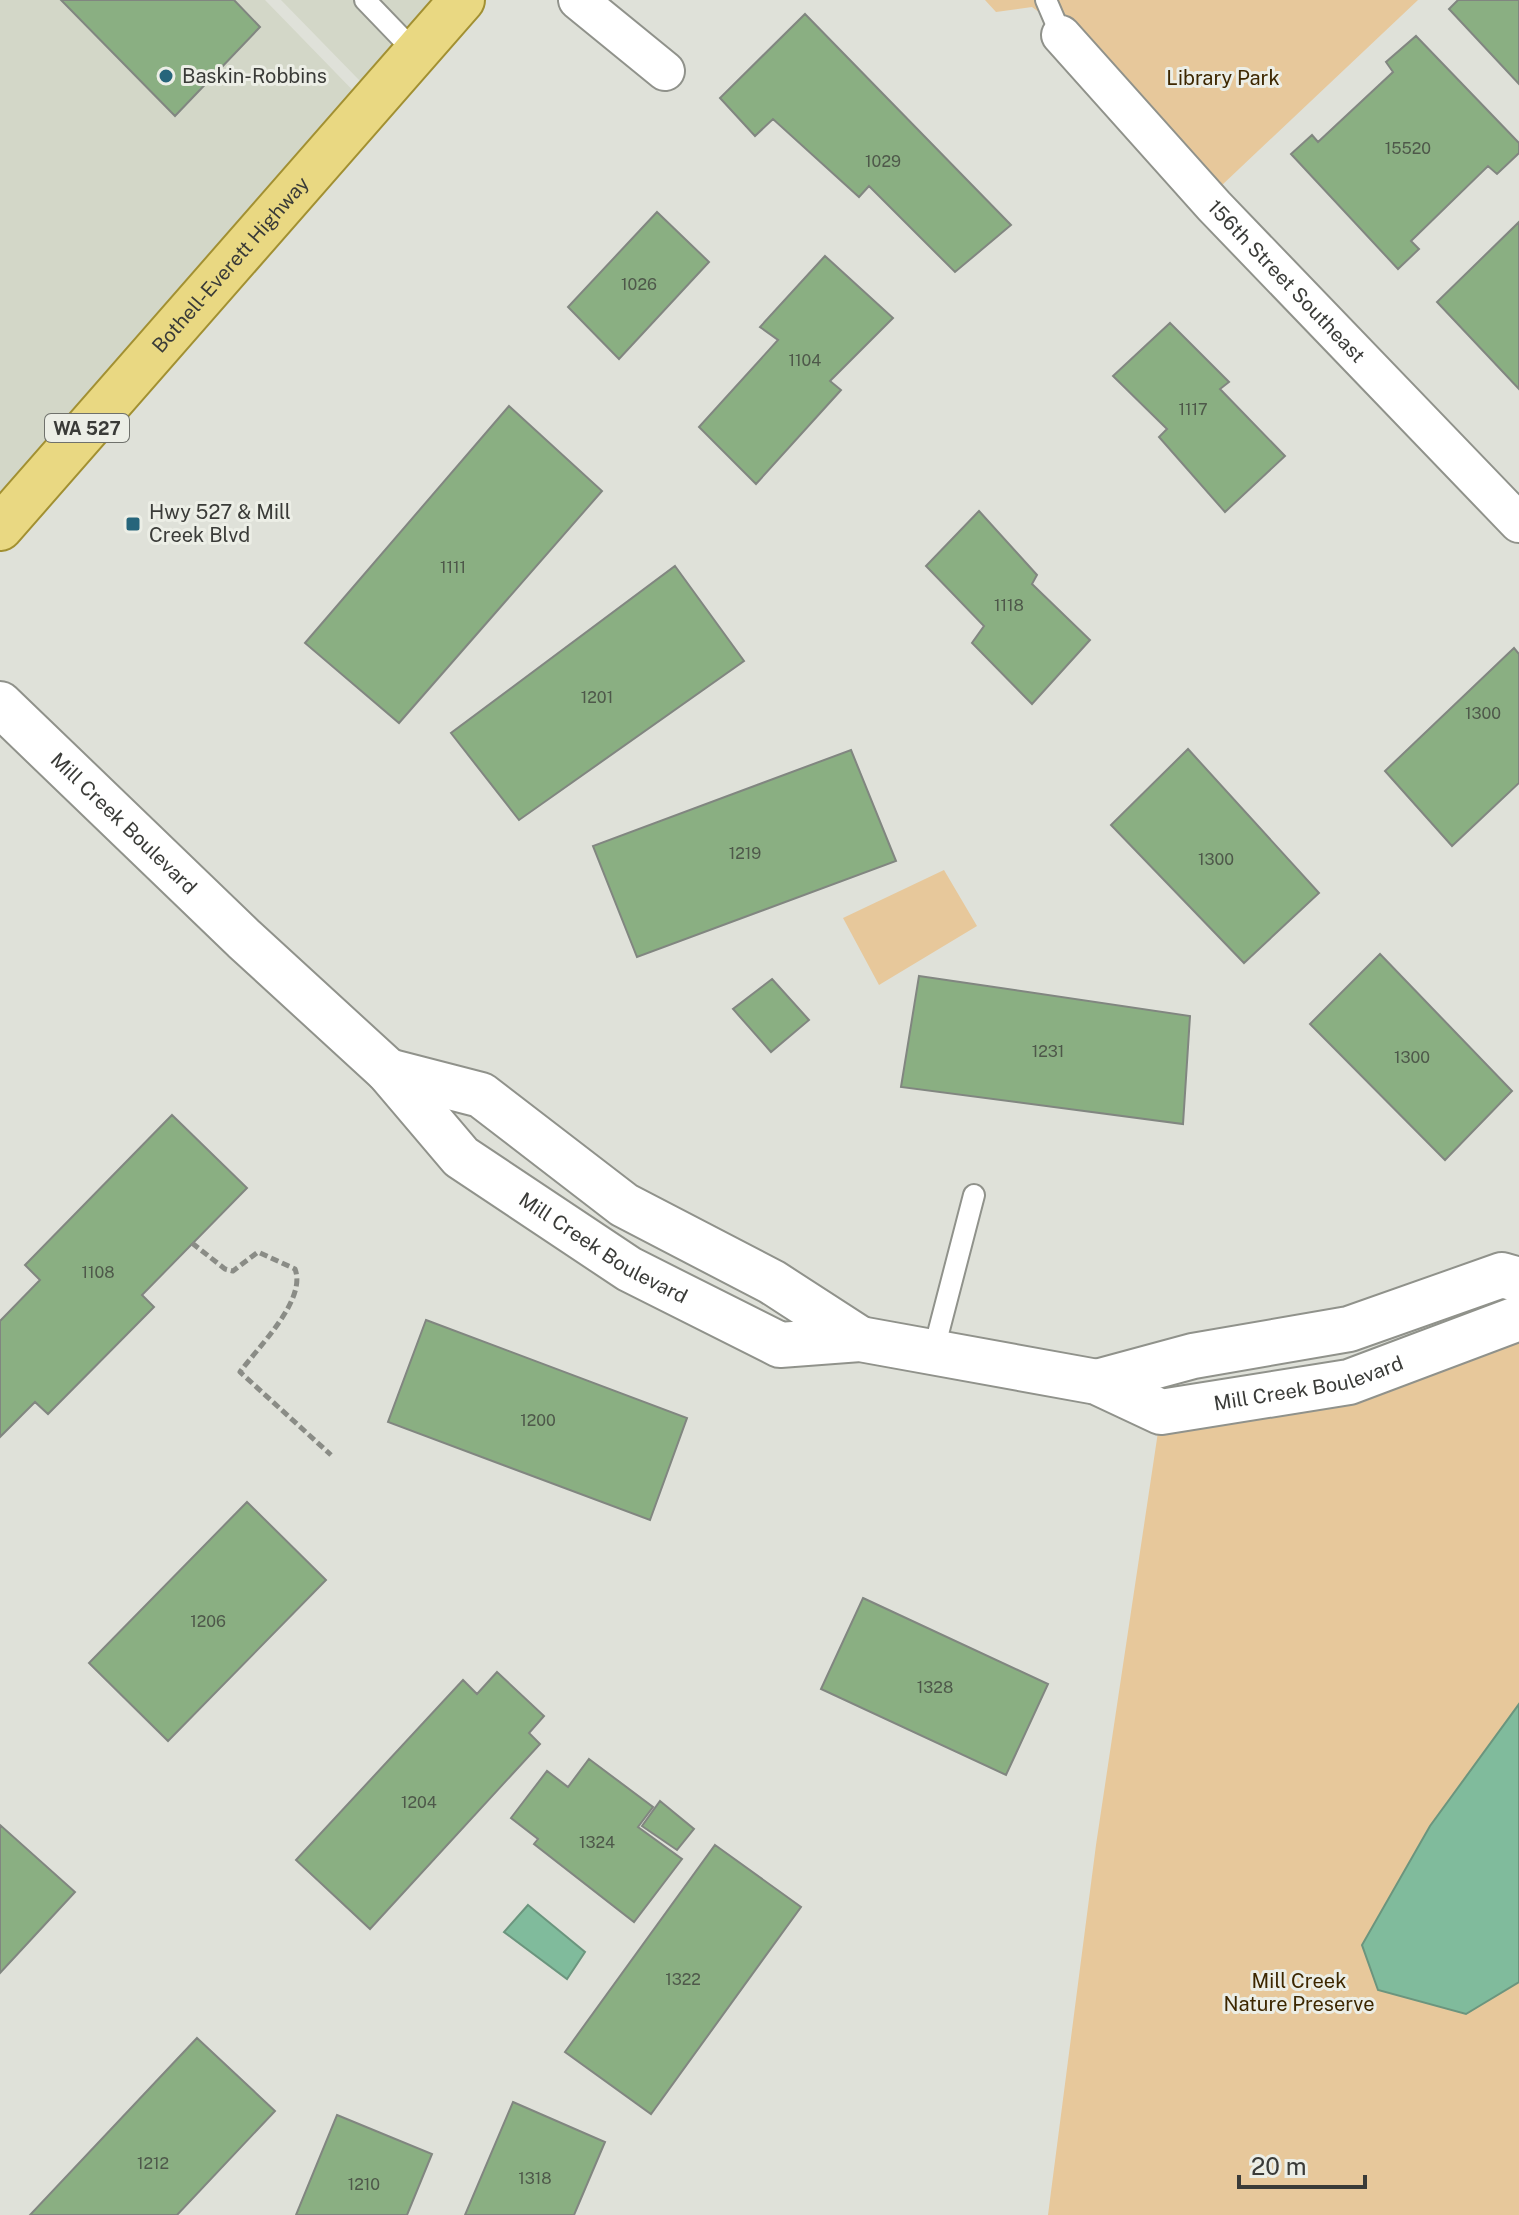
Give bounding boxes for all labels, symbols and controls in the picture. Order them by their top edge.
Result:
place label: Baskin-Robbins [182,64,327,88]
park label: Library Park [1166,66,1280,90]
marker: Baskin-Robbins [157,67,175,85]
house number: 15520 [1385,139,1431,158]
house number: 1029 [865,152,901,171]
street label: Bothell-Everett Highway [147,171,314,358]
street label: 156th Street Southeast [1203,195,1370,368]
house number: 1026 [621,275,657,294]
house number: 1104 [789,351,821,370]
house number: 1117 [1178,400,1208,419]
road number: WA 527 [45,414,129,442]
place label: Hwy 527 & Mill Creek Blvd [149,500,291,547]
marker: Hwy 527 & Mill Creek Blvd [124,515,142,533]
house number: 1111 [440,558,466,577]
house number: 1118 [994,596,1024,615]
house number: 1201 [581,688,613,707]
house number: 1300 [1465,704,1501,723]
street label: Mill Creek Boulevard [46,748,202,899]
house number: 1219 [729,844,761,863]
house number: 1300 [1198,850,1234,869]
house number: 1231 [1032,1042,1064,1061]
house number: 1300 [1394,1048,1430,1067]
street label: Mill Creek Boulevard [515,1187,692,1308]
house number: 1108 [81,1263,115,1282]
street label: Mill Creek Boulevard [1212,1351,1406,1415]
house number: 1200 [520,1411,556,1430]
house number: 1206 [190,1612,226,1631]
house number: 1328 [917,1678,953,1697]
house number: 1204 [401,1793,437,1812]
house number: 1324 [579,1833,615,1852]
park label: Mill Creek Nature Preserve [1223,1969,1375,2016]
house number: 1322 [665,1970,701,1989]
scale bar [1239,2139,1365,2189]
text: 20 m [1251,2152,1307,2180]
house number: 1212 [137,2154,169,2173]
house number: 1318 [518,2169,552,2188]
house number: 1210 [348,2175,380,2194]

